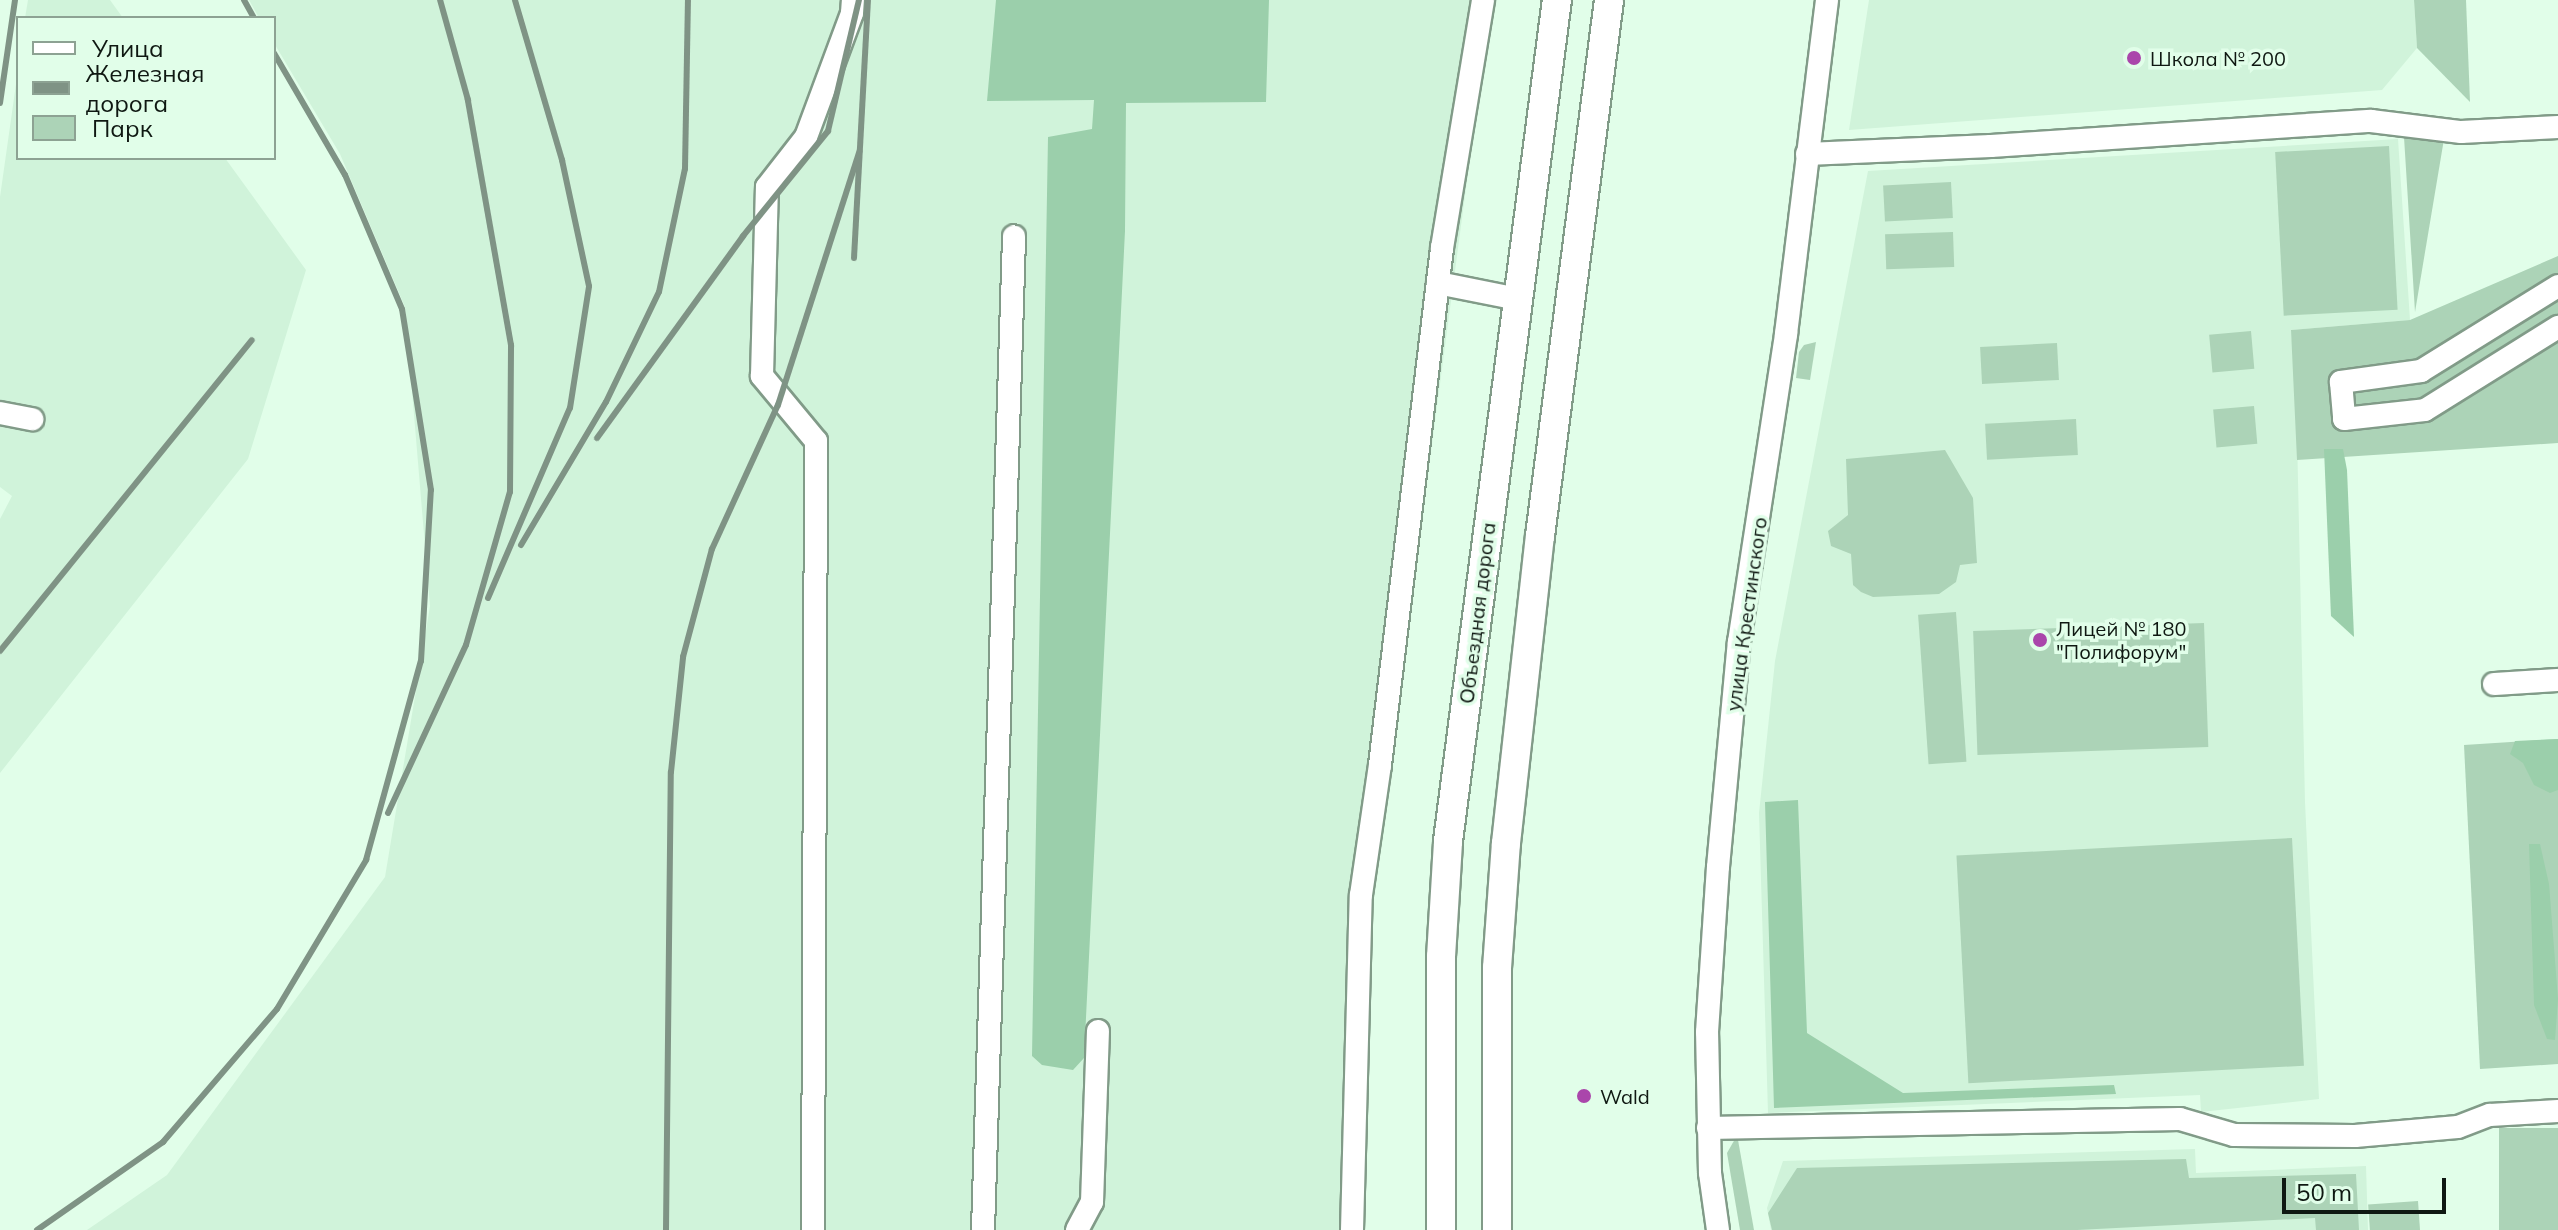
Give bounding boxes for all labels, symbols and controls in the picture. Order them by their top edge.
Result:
legend [16,16,276,160]
text: Улица [92,33,164,63]
place label: Школа № 200 [2150,46,2286,70]
marker: Школа № 200 [2125,49,2143,67]
text: Железная дорога [86,58,204,118]
text: Парк [92,113,153,143]
street label: улица Крестинского [1720,515,1772,713]
street label: Объездная дорога [1454,521,1500,705]
place label: Лицей № 180 "Полифорум" [2056,616,2186,663]
marker: Лицей № 180 "Полифорум" [2031,631,2049,649]
place label: Wald [1600,1084,1650,1108]
marker: Wald [1575,1087,1593,1105]
scale bar [2286,1162,2450,1212]
text: 50 m [2296,1177,2352,1207]

